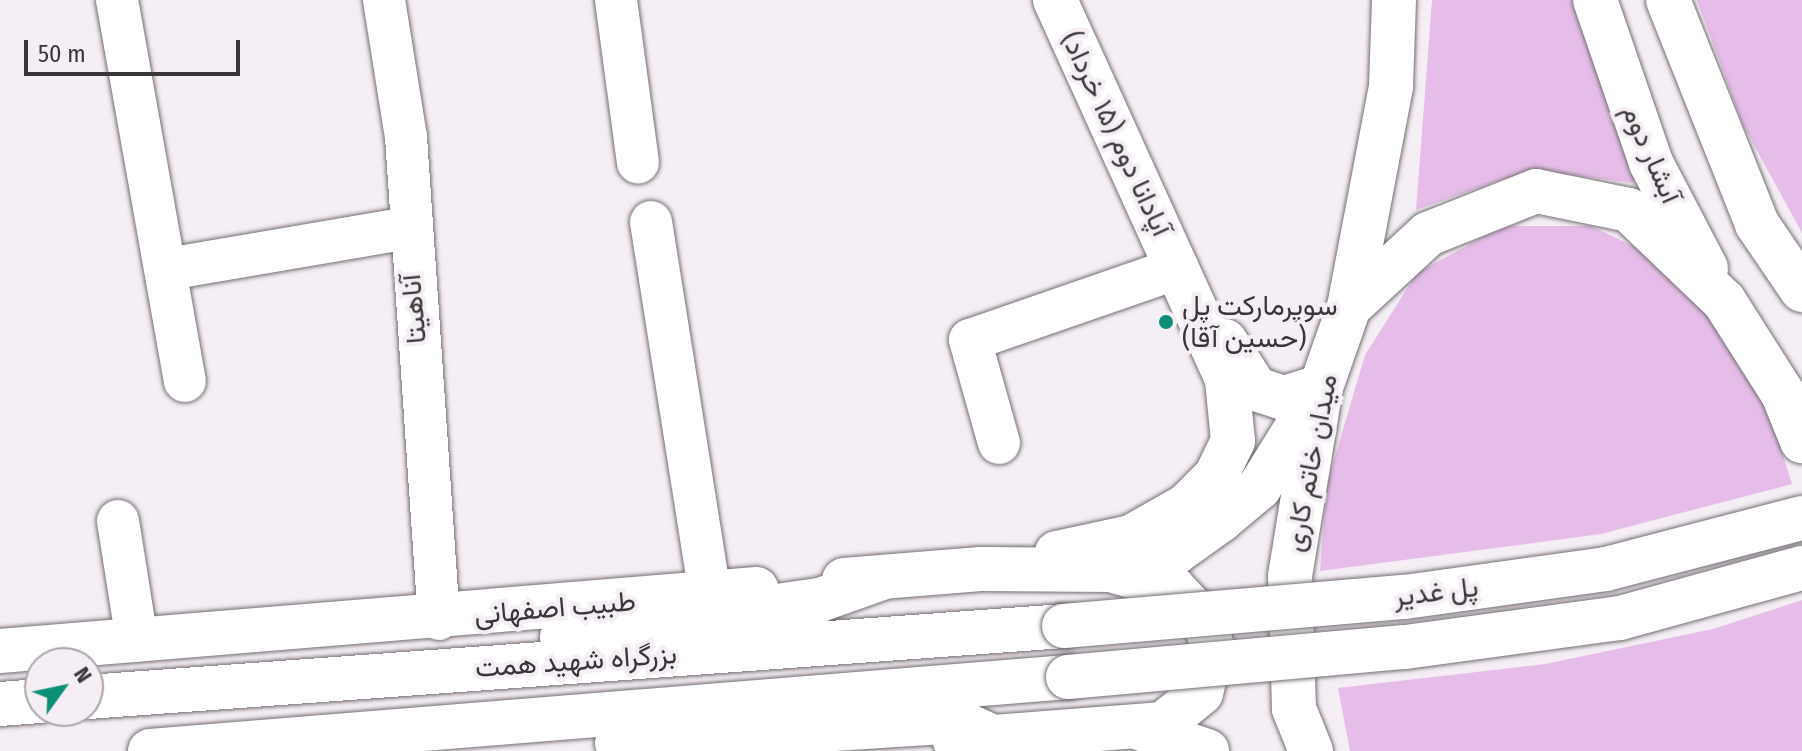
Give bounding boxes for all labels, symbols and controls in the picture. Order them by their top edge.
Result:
scale bar [28,24,244,74]
street label: آپادانا دوم (۱۵ خرداد) [1054,26,1178,242]
text: 50 m [38,40,86,68]
street label: آبشار دوم [1614,99,1688,209]
street label: آناهیتا [394,273,434,345]
place label: سوپرمارکت پل (حسین آقا) [1182,289,1338,355]
marker: سوپرمارکت پل (حسین آقا) [1157,313,1175,331]
street label: میدان خاتم کاری [1277,371,1345,555]
street label: پل غدیر [1392,570,1480,614]
street label: طبیب اصفهانی [473,584,637,632]
street label: بزرگراه شهید همت [474,637,678,685]
north arrow [24,647,104,727]
text: N [68,662,98,688]

